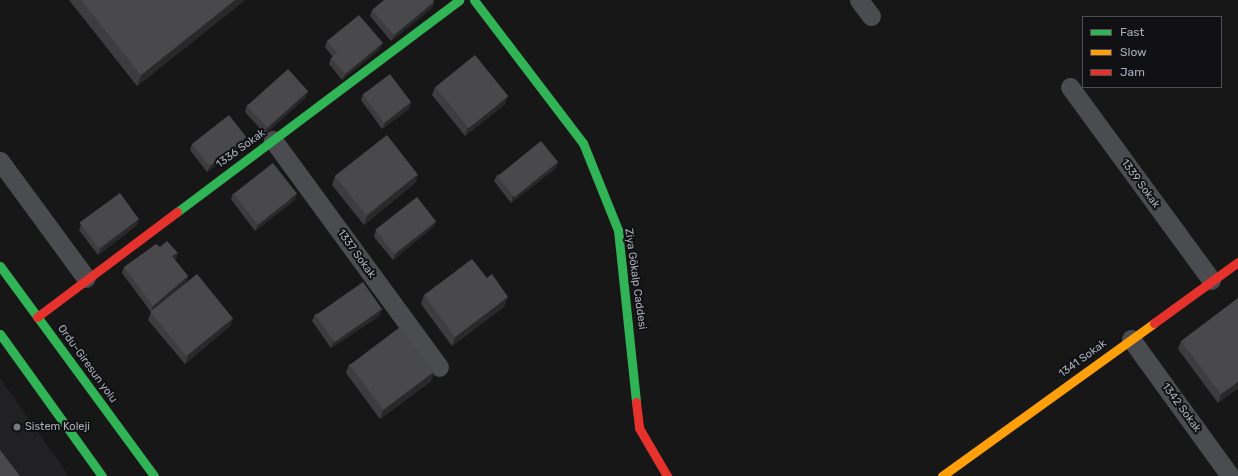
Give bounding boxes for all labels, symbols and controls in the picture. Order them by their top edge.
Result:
legend [1082,16,1222,88]
text: Fast [1120,25,1144,39]
text: Slow [1120,45,1147,59]
text: Jam [1120,65,1145,79]
street label: 1336 Sokak [214,127,268,171]
street label: 1339 Sokak [1118,157,1162,211]
street label: 1337 Sokak [334,227,378,281]
street label: Ziya Gökalp Caddesi [621,227,649,331]
street label: Ordu-Giresun yolu [54,322,120,406]
street label: 1341 Sokak [1057,337,1109,381]
street label: 1342 Sokak [1159,381,1203,435]
place label: Sistem Koleji [25,420,90,434]
marker: Sistem Koleji [12,422,22,432]

